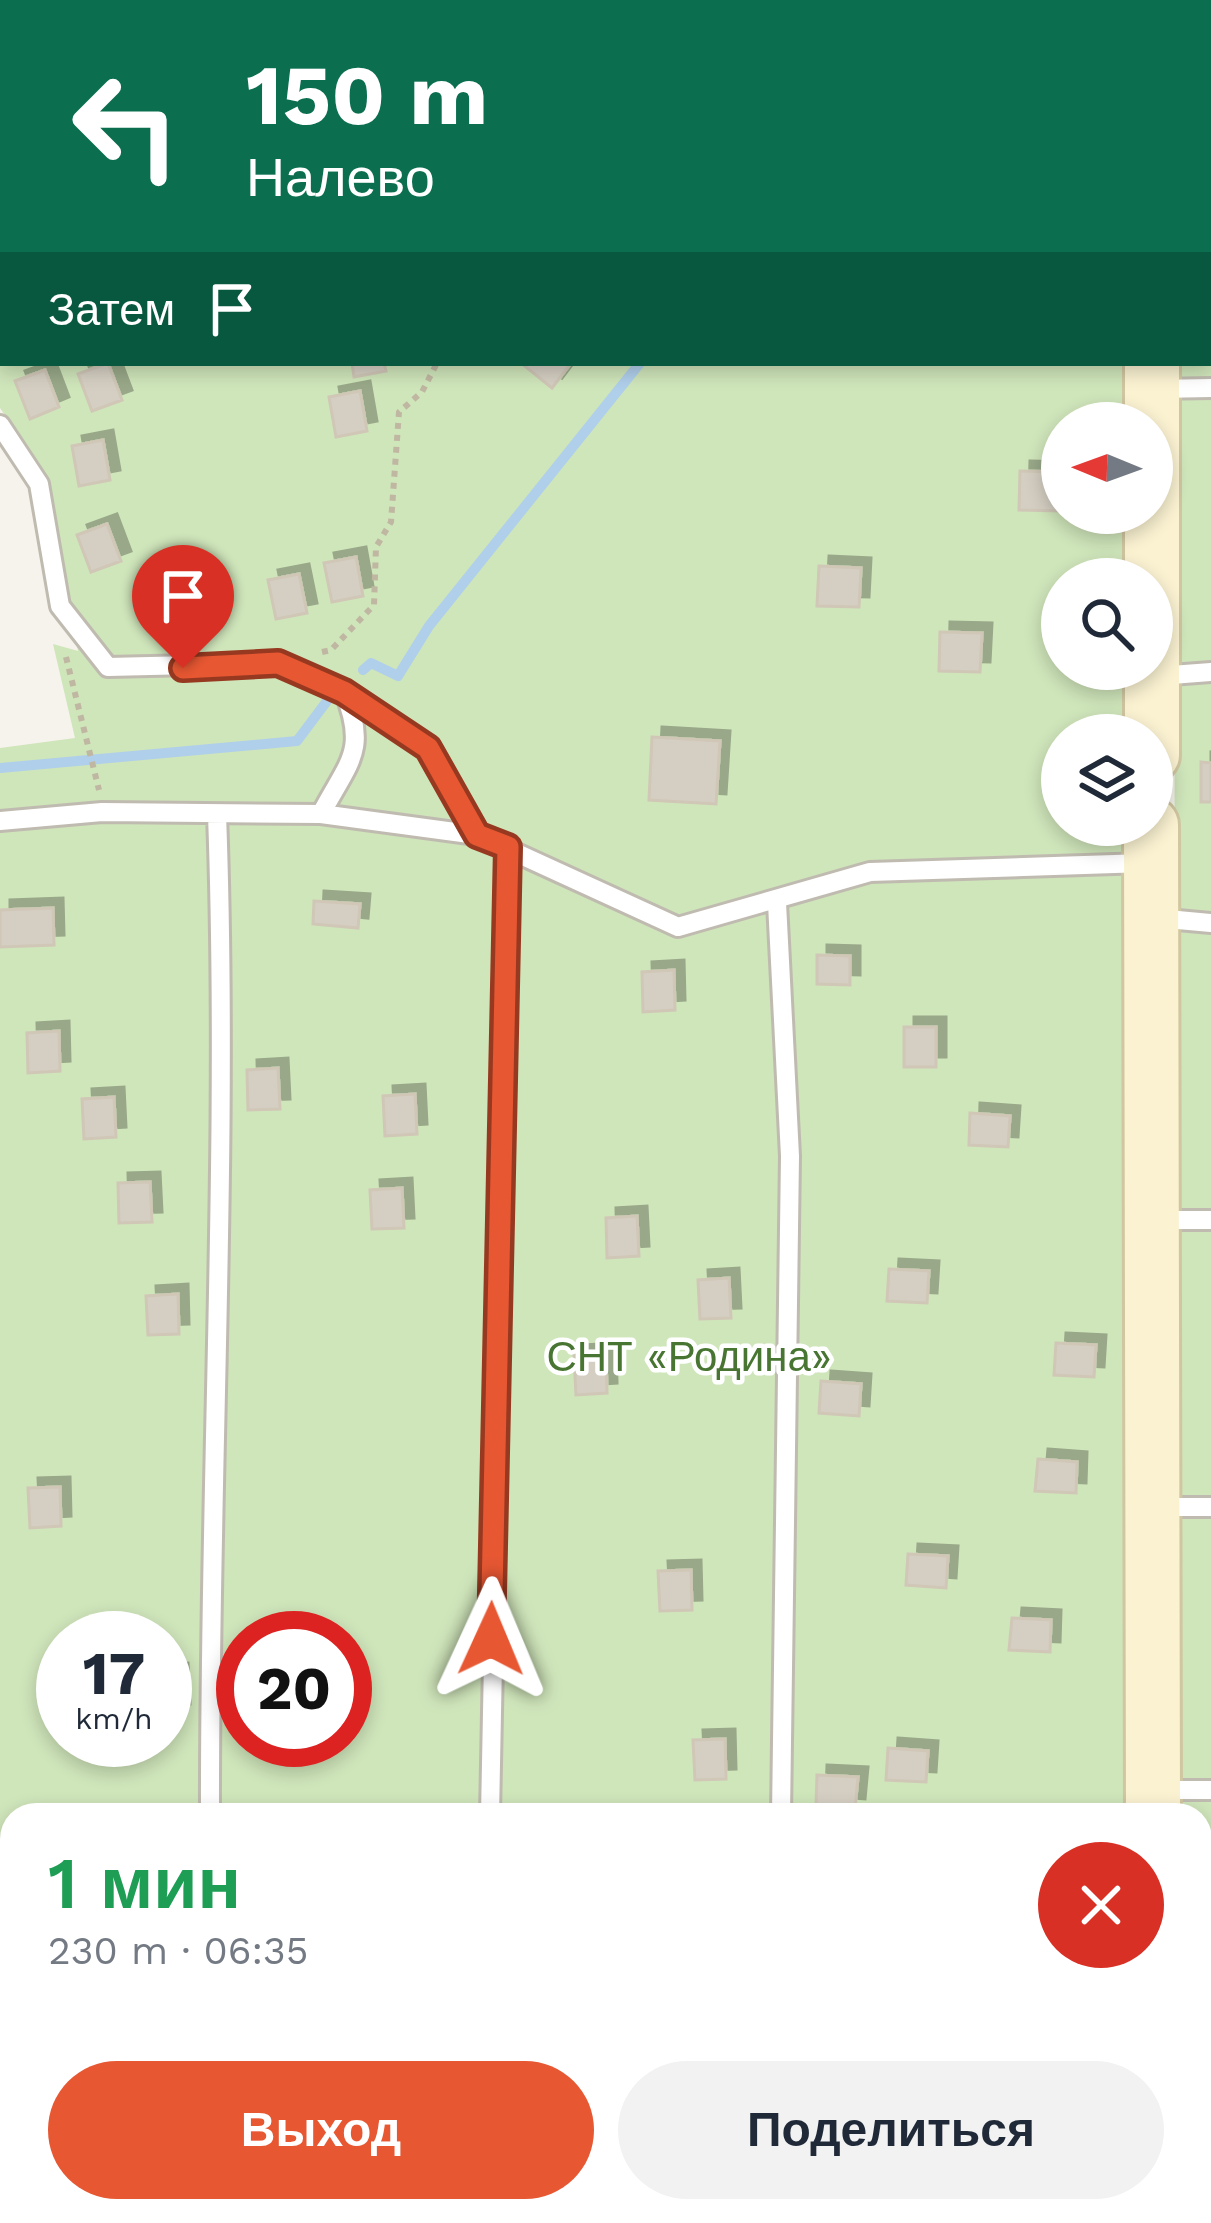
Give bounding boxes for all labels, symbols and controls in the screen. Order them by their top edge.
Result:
text: 150 m [246,46,488,144]
icon: left [48,48,204,204]
text: Налево [246,146,435,209]
icon: arrive [199,276,265,342]
text: Затем [48,283,175,336]
north arrow [1041,402,1173,534]
map controls [1041,402,1173,846]
pin [132,545,234,668]
button: search [1041,558,1173,690]
icon: arrive [150,563,216,629]
button: layers [1041,714,1173,846]
park label: СНТ «Родина» [546,1332,832,1381]
position arrow [428,1576,554,1702]
speed limit sign: 20 [216,1611,372,1767]
text: 17 [83,1638,145,1709]
text: km/h [75,1701,153,1736]
text: 1 мин [48,1841,241,1925]
button: close [1038,1842,1164,1968]
text: 230 m · 06:35 [48,1928,309,1973]
button: Выход [48,2061,594,2199]
button: Поделиться [618,2061,1164,2199]

